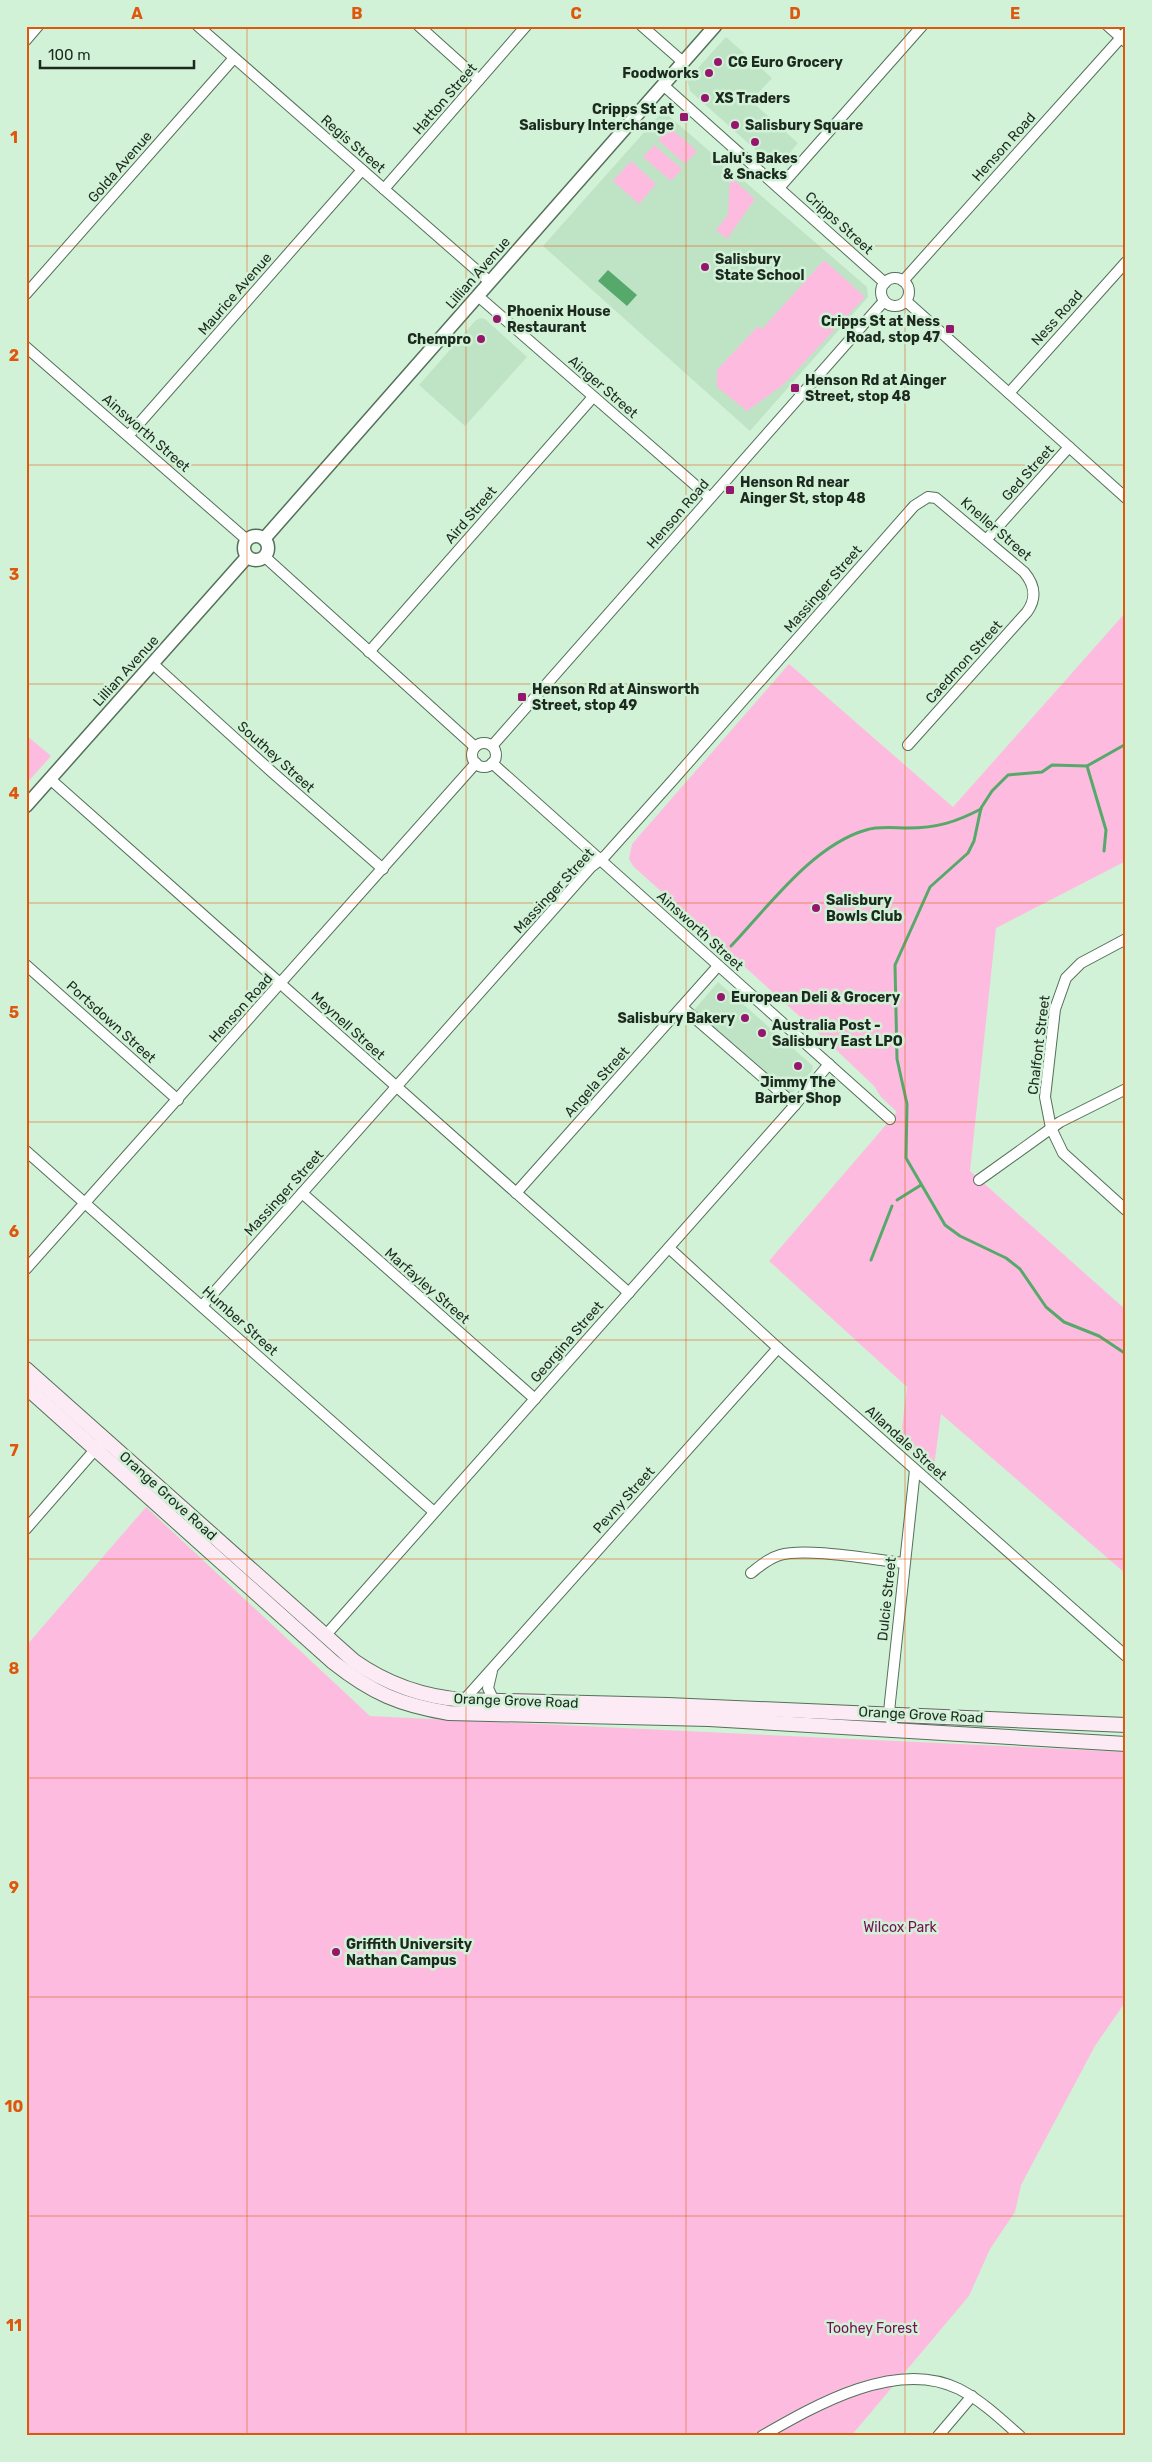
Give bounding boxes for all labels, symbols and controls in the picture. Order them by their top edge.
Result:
text: A [131,4,143,23]
text: B [351,4,363,23]
text: C [570,4,582,23]
text: D [789,4,801,23]
text: E [1010,4,1020,23]
scale bar [40,38,194,70]
text: 100 m [48,46,90,64]
place label: CG Euro Grocery [728,54,843,71]
marker: CG Euro Grocery [712,56,724,68]
street label: Hatton Street [409,59,481,138]
place label: Foodworks [622,65,699,82]
marker: Foodworks [703,67,715,79]
place label: XS Traders [715,90,790,107]
marker: XS Traders [699,92,711,104]
place label: Cripps St at Salisbury Interchange [519,101,674,134]
street label: Henson Road [969,109,1039,185]
street label: Regis Street [317,111,389,177]
marker: Cripps St at Salisbury Interchange [678,111,690,123]
place label: Salisbury Square [745,117,863,134]
marker: Salisbury Square [729,119,741,131]
text: 1 [10,128,18,147]
street label: Golda Avenue [84,128,156,206]
marker: Lalu's Bakes & Snacks [749,136,761,148]
place label: Lalu's Bakes & Snacks [712,150,798,183]
street label: Cripps Street [801,188,877,258]
street label: Lillian Avenue [442,233,514,312]
street label: Maurice Avenue [195,249,276,339]
place label: Salisbury State School [715,251,805,284]
marker: Salisbury State School [699,261,711,273]
street label: Ness Road [1028,287,1086,349]
place label: Phoenix House Restaurant [507,303,611,336]
marker: Phoenix House Restaurant [491,313,503,325]
place label: Cripps St at Ness Road, stop 47 [821,313,940,346]
marker: Cripps St at Ness Road, stop 47 [944,323,956,335]
place label: Chempro [407,331,471,348]
marker: Chempro [475,333,487,345]
text: 2 [9,346,19,365]
street label: Ainger Street [565,352,642,422]
place label: Henson Rd at Ainger Street, stop 48 [805,372,947,405]
marker: Henson Rd at Ainger Street, stop 48 [789,382,801,394]
street label: Ainsworth Street [99,390,194,476]
street label: Ged Street [998,441,1058,505]
place label: Henson Rd near Ainger St, stop 48 [740,474,866,507]
street label: Henson Road [643,476,713,552]
street label: Aird Street [442,483,501,547]
marker: Henson Rd near Ainger St, stop 48 [724,484,736,496]
street label: Kneller Street [957,494,1035,565]
street label: Massinger Street [780,541,866,636]
text: 3 [9,565,19,584]
street label: Caedmon Street [922,617,1006,707]
street label: Lillian Avenue [90,632,162,710]
place label: Henson Rd at Ainsworth Street, stop 49 [532,681,699,714]
marker: Henson Rd at Ainsworth Street, stop 49 [516,691,528,703]
street label: Southey Street [234,718,318,796]
text: 4 [9,784,20,803]
street label: Massinger Street [510,845,598,937]
street label: Ainsworth Street [653,888,747,975]
place label: Salisbury Bowls Club [826,892,902,925]
marker: Salisbury Bowls Club [810,902,822,914]
street label: Henson Road [206,970,276,1046]
street label: Portsdown Street [63,977,160,1067]
street label: Meynell Street [308,988,389,1064]
place label: European Deli & Grocery [731,989,901,1006]
marker: European Deli & Grocery [715,991,727,1003]
street label: Chalfont Street [1024,994,1054,1096]
text: 5 [9,1003,19,1022]
place label: Salisbury Bakery [618,1010,736,1027]
marker: Salisbury Bakery [739,1012,751,1024]
place label: Australia Post - Salisbury East LPO [772,1017,903,1050]
marker: Australia Post - Salisbury East LPO [756,1027,768,1039]
street label: Angela Street [561,1043,633,1121]
marker: Jimmy The Barber Shop [792,1060,804,1072]
place label: Jimmy The Barber Shop [755,1074,841,1107]
street label: Massinger Street [241,1146,328,1240]
text: 6 [9,1222,19,1241]
street label: Marfayley Street [381,1244,473,1328]
street label: Humber Street [199,1283,282,1360]
street label: Georgina Street [527,1297,607,1386]
street label: Allandale Street [862,1402,951,1484]
text: 7 [9,1441,19,1460]
street label: Orange Grove Road [116,1448,220,1544]
street label: Pevny Street [590,1463,659,1537]
street label: Dulcie Street [874,1556,900,1642]
text: 8 [9,1659,20,1678]
street label: Orange Grove Road [453,1690,579,1712]
street label: Orange Grove Road [858,1703,984,1727]
text: 9 [9,1878,19,1897]
park label: Wilcox Park [863,1919,938,1936]
place label: Griffith University Nathan Campus [346,1936,473,1969]
marker: Griffith University Nathan Campus [330,1946,342,1958]
text: 10 [5,2097,24,2116]
text: 11 [6,2316,22,2335]
park label: Toohey Forest [826,2320,918,2337]

